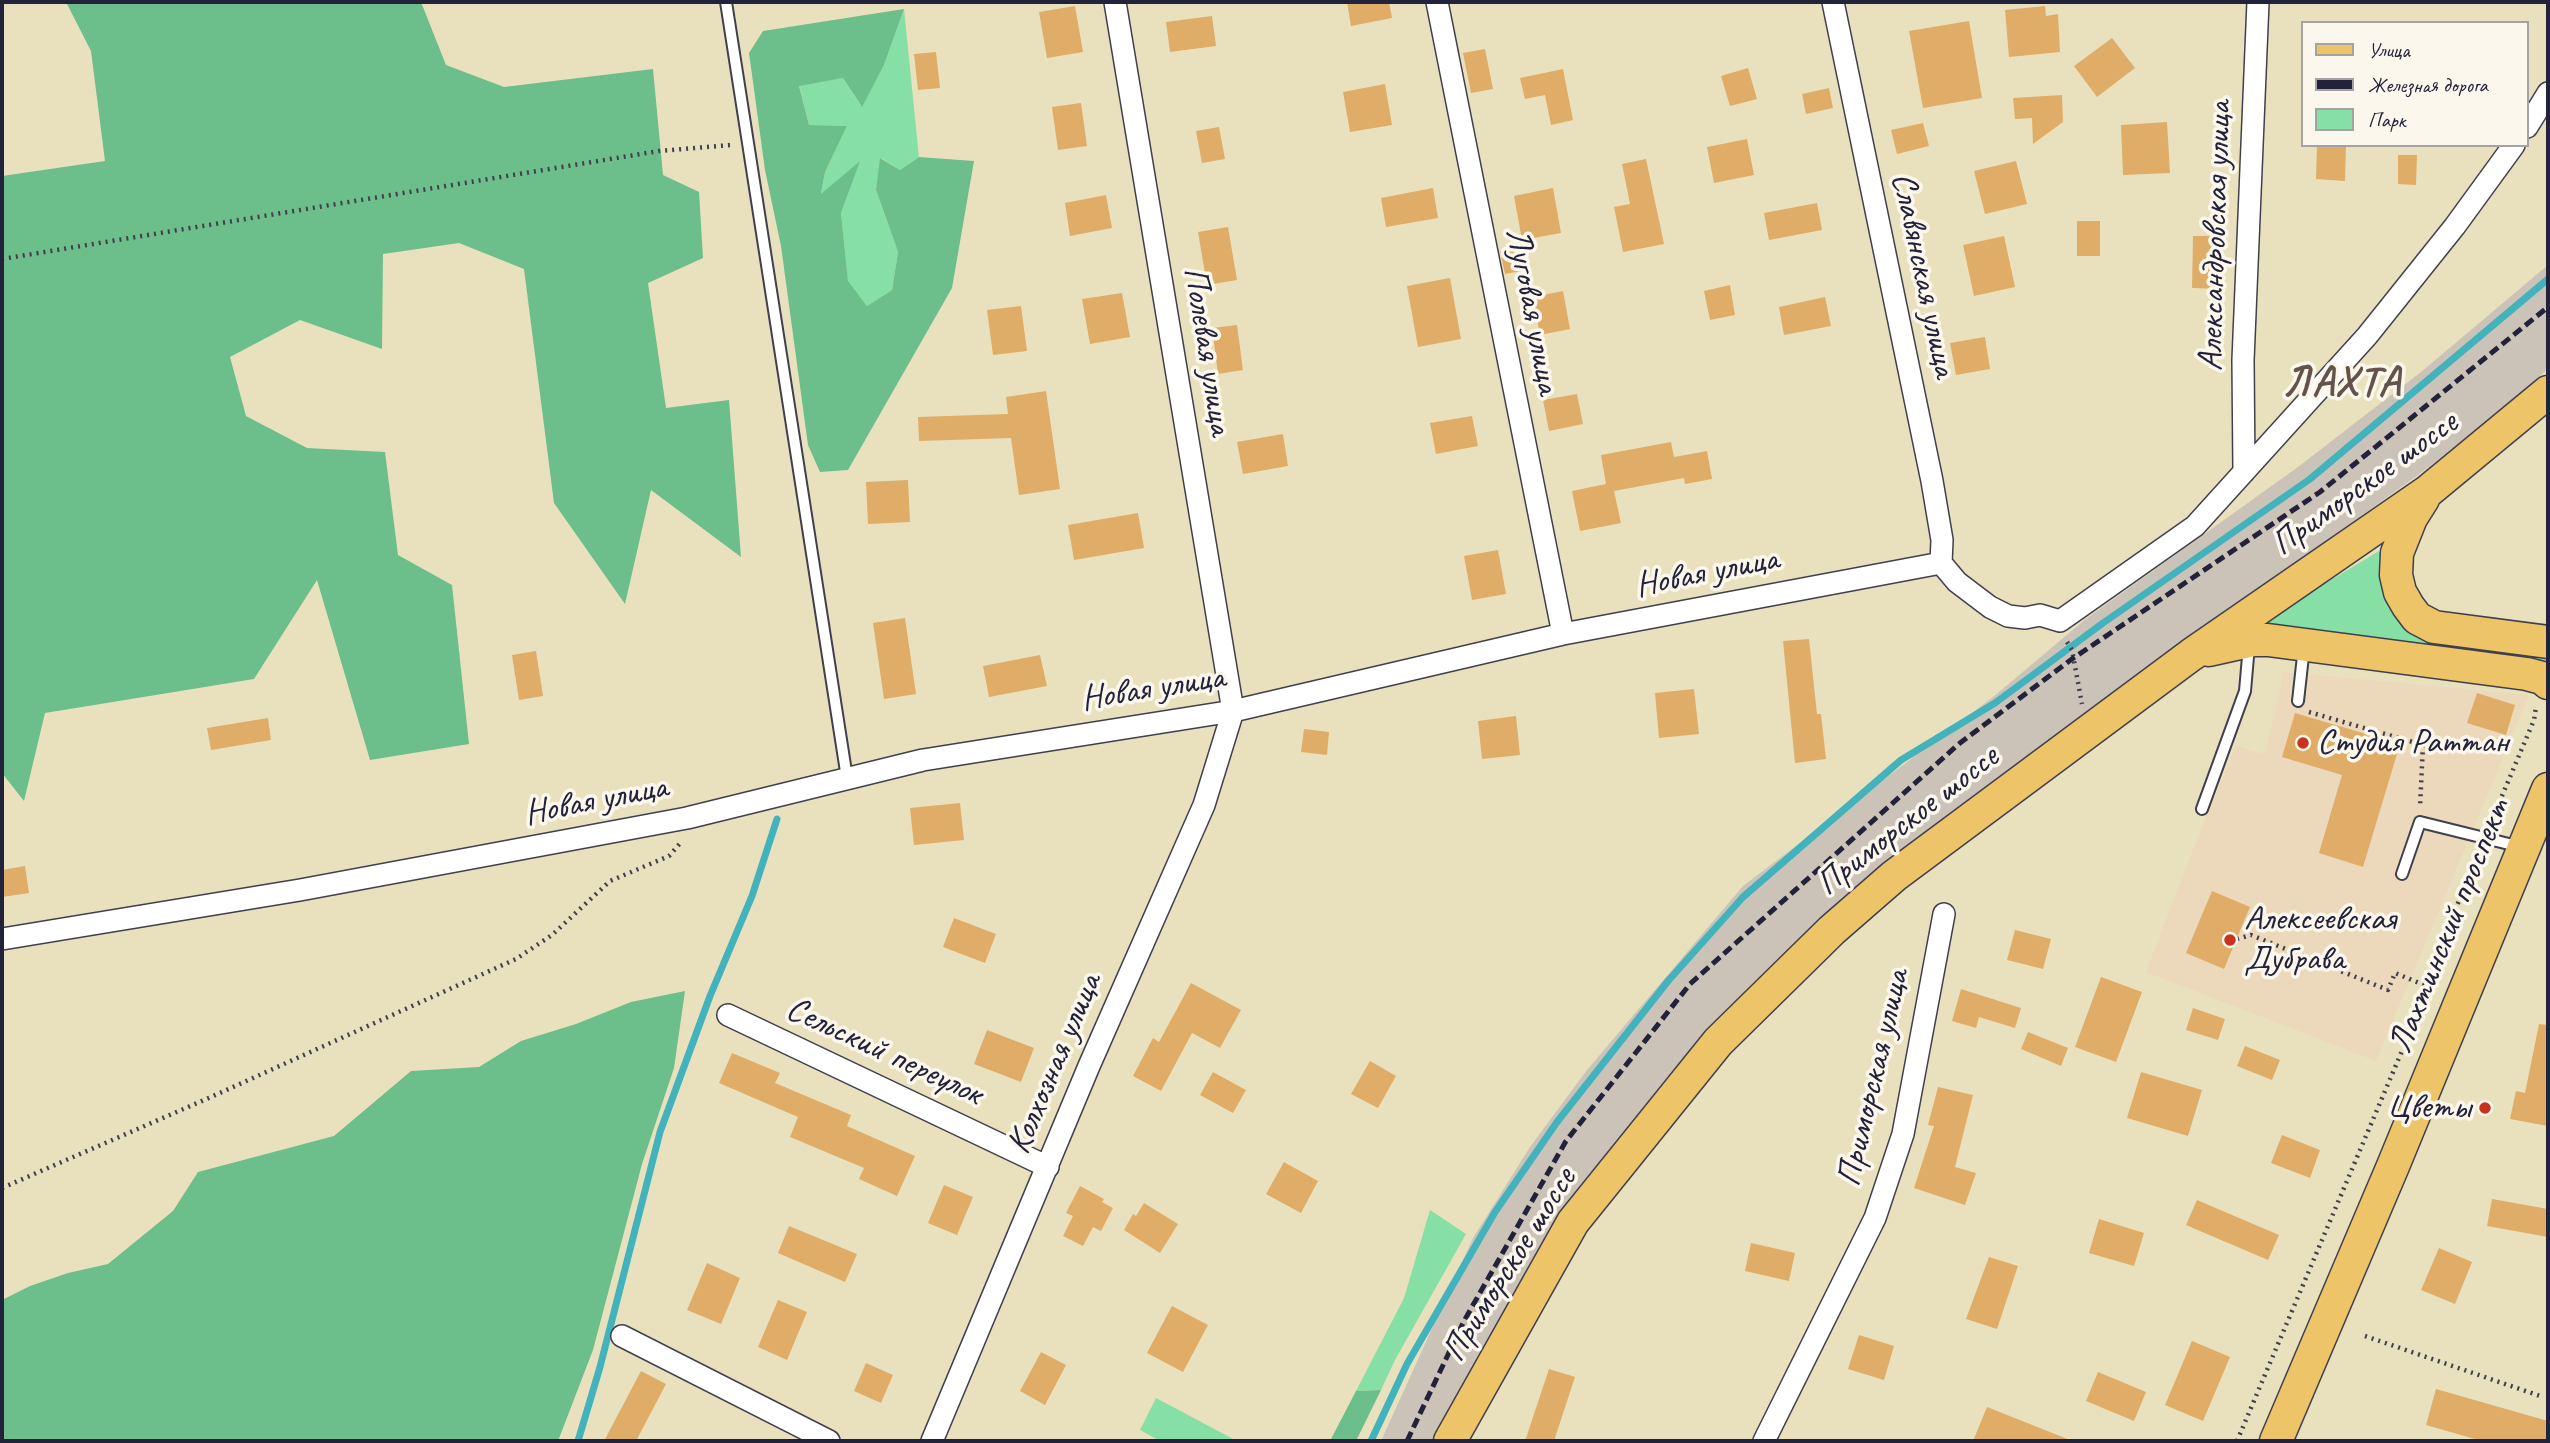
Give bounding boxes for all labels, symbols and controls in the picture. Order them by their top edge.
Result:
legend [2302,21,2529,147]
text: Улица [2368,37,2410,63]
text: Железная дорога [2368,72,2488,98]
street label: Александровская улица [2190,100,2242,372]
text: Парк [2368,107,2405,133]
street label: Славянская улица [1881,169,1965,381]
street label: Луговая улица [1495,224,1569,398]
street label: Полевая улица [1173,264,1241,438]
district label: ЛАХТА [2279,359,2405,409]
street label: Приморское шоссе [2264,402,2466,566]
street label: Новая улица [1632,539,1782,607]
street label: Новая улица [1078,657,1228,721]
place label: Студия Раттан [2317,722,2509,764]
marker: Студия Раттан [2295,735,2311,751]
street label: Приморское шоссе [1808,737,2008,905]
street label: Новая улица [521,767,671,835]
street label: Лахтинский проспект [2380,793,2520,1059]
place label: Алексеевская Дубрава [2244,899,2396,981]
marker: Алексеевская Дубрава [2222,932,2238,948]
street label: Приморская улица [1829,966,1919,1190]
street label: Колхозная улица [998,968,1112,1160]
street label: Сельский переулок [779,988,989,1116]
place label: Цветы [2387,1087,2471,1129]
marker: Цветы [2477,1100,2493,1116]
street label: Приморское шоссе [1434,1161,1586,1369]

